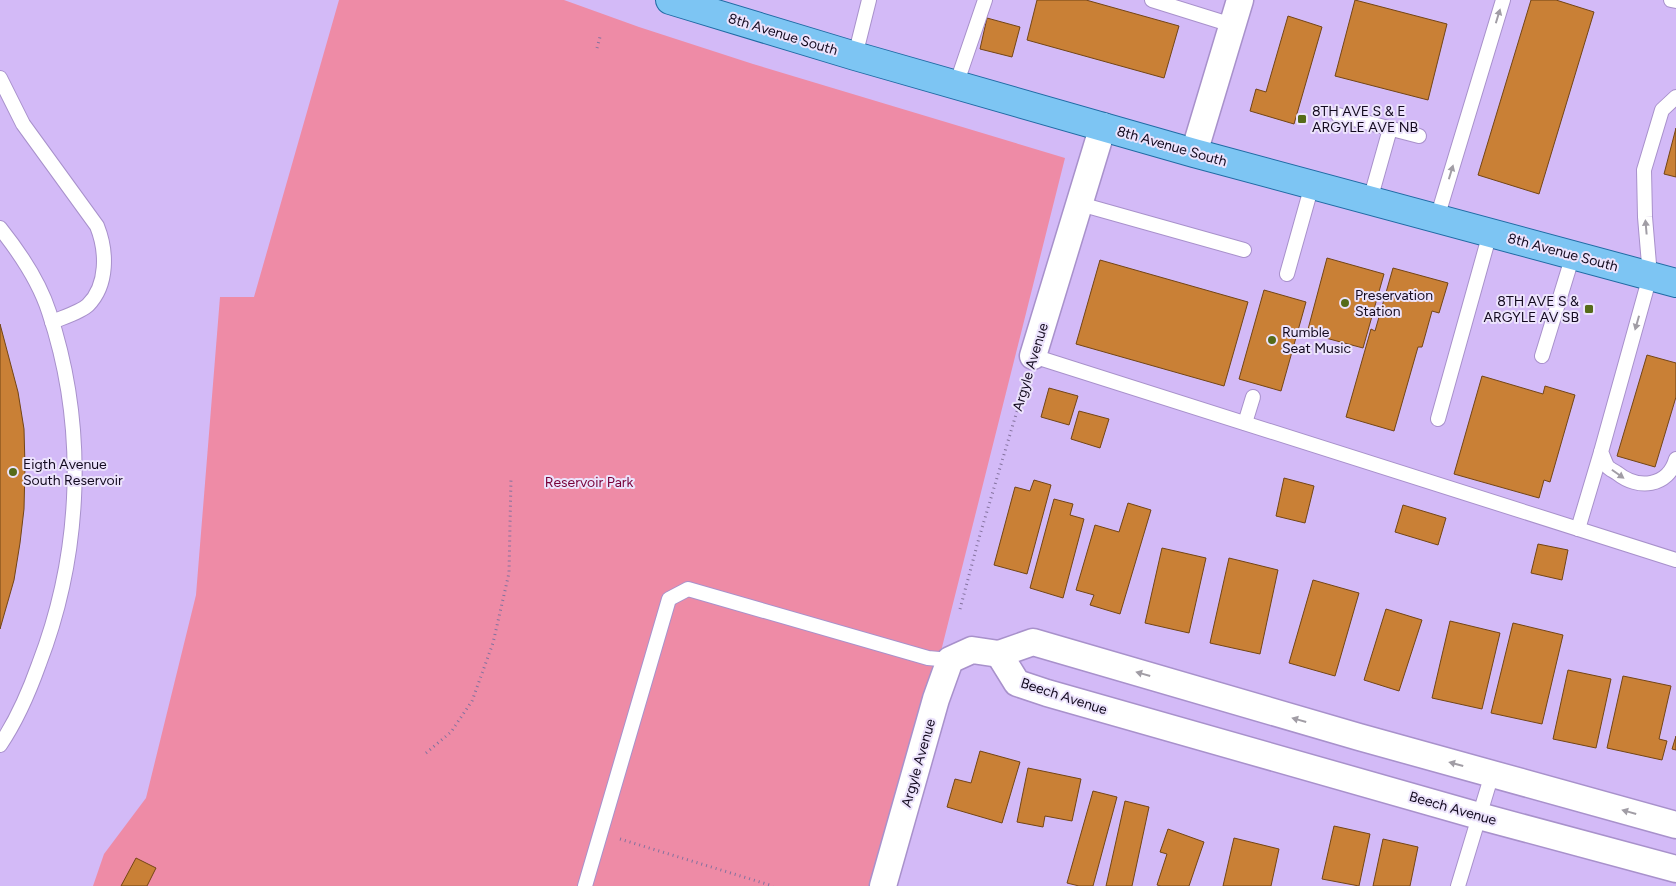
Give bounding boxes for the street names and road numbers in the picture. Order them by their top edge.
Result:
street label: 8th Avenue South [726,10,840,59]
street label: 8th Avenue South [1115,123,1229,170]
street label: 8th Avenue South [1506,230,1620,275]
street label: Argyle Avenue [1009,321,1052,413]
street label: Beech Avenue [1018,674,1110,719]
street label: Argyle Avenue [898,717,939,809]
street label: Beech Avenue [1407,788,1499,829]

